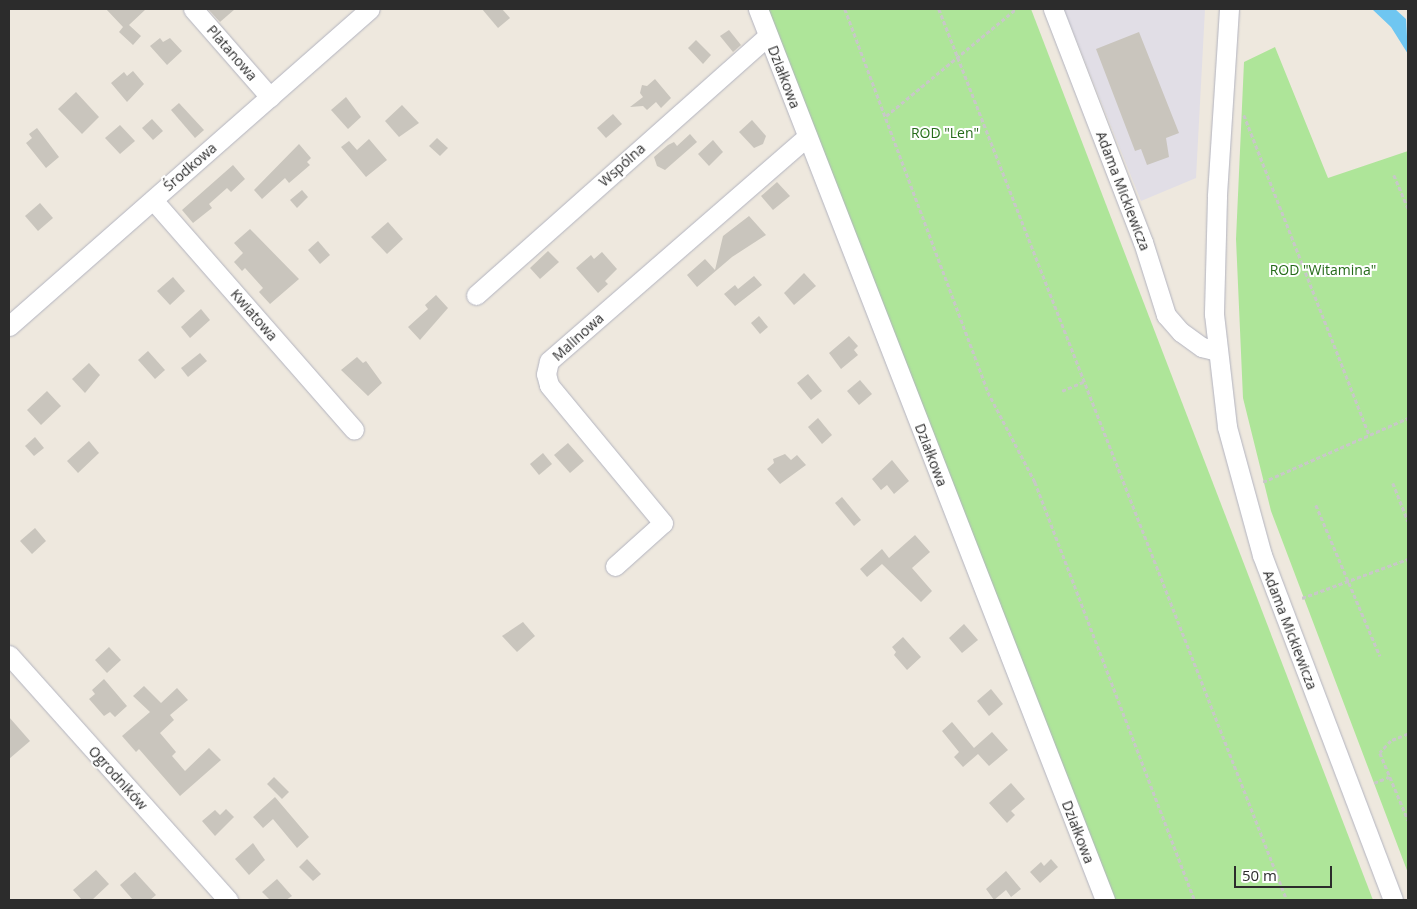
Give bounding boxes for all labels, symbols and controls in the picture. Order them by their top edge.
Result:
street label: Platanowa [203,22,261,84]
street label: Działkowa [764,43,804,111]
park label: ROD "Len" [911,125,979,141]
street label: Adama Mickiewicza [1092,129,1154,253]
street label: Środkowa [160,139,220,195]
street label: Wspólna [595,140,649,190]
park label: ROD "Witamina" [1270,262,1376,278]
street label: Kwiatowa [227,286,281,344]
street label: Malinowa [549,310,607,364]
street label: Działkowa [911,421,951,489]
street label: Adama Mickiewicza [1259,568,1321,692]
street label: Ogrodników [85,743,151,813]
street label: Działkowa [1058,798,1098,866]
scale bar [1237,856,1334,888]
text: 50 m [1242,865,1277,885]

